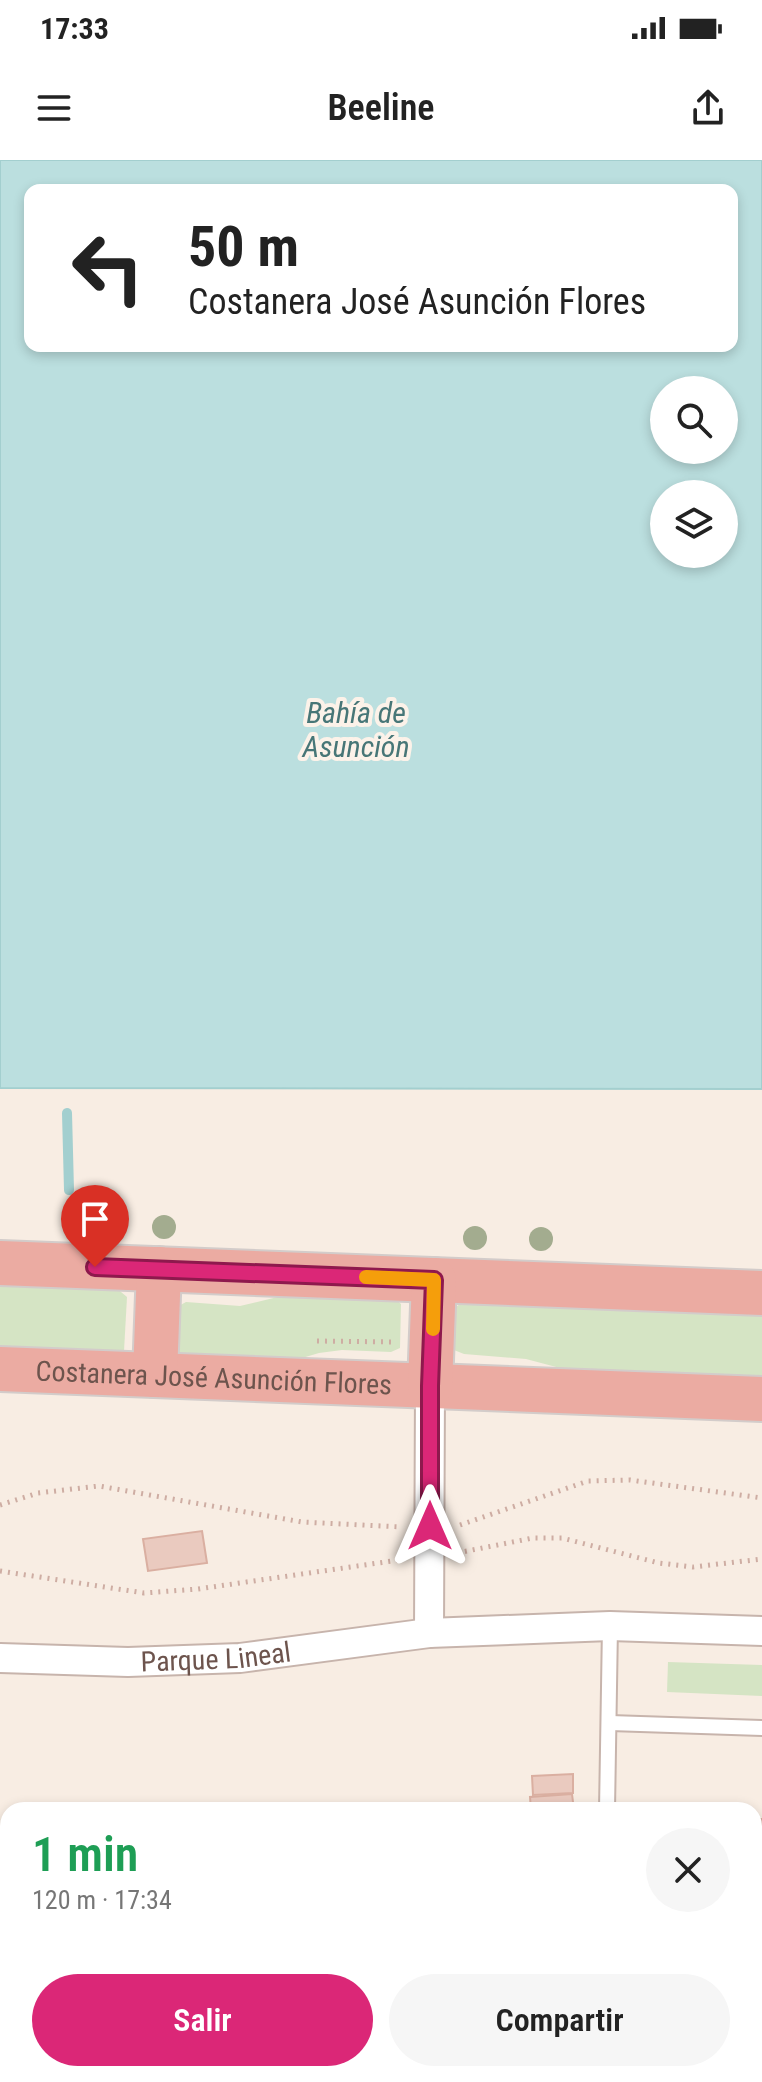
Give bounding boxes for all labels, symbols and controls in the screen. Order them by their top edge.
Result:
text: 17:33 [40,11,109,46]
icon: menu [32,86,76,130]
icon: share [686,86,730,130]
text: Beeline [328,87,434,129]
text: 50 m [188,214,299,280]
icon: left [56,216,160,320]
text: Costanera José Asunción Flores [188,281,646,323]
map controls [650,376,738,568]
button: search [650,376,738,464]
button: layers [650,480,738,568]
water label: Bahía de Asunción [301,695,410,764]
pin [61,1185,129,1267]
icon: arrive [73,1197,117,1241]
street label: Costanera José Asunción Flores [35,1354,393,1401]
position arrow [388,1484,472,1568]
street label: Parque Lineal [140,1635,293,1679]
text: 1 min [32,1826,138,1883]
button: close [646,1828,730,1912]
text: 120 m · 17:34 [32,1885,172,1915]
button: Salir [32,1974,373,2066]
button: Compartir [389,1974,730,2066]

